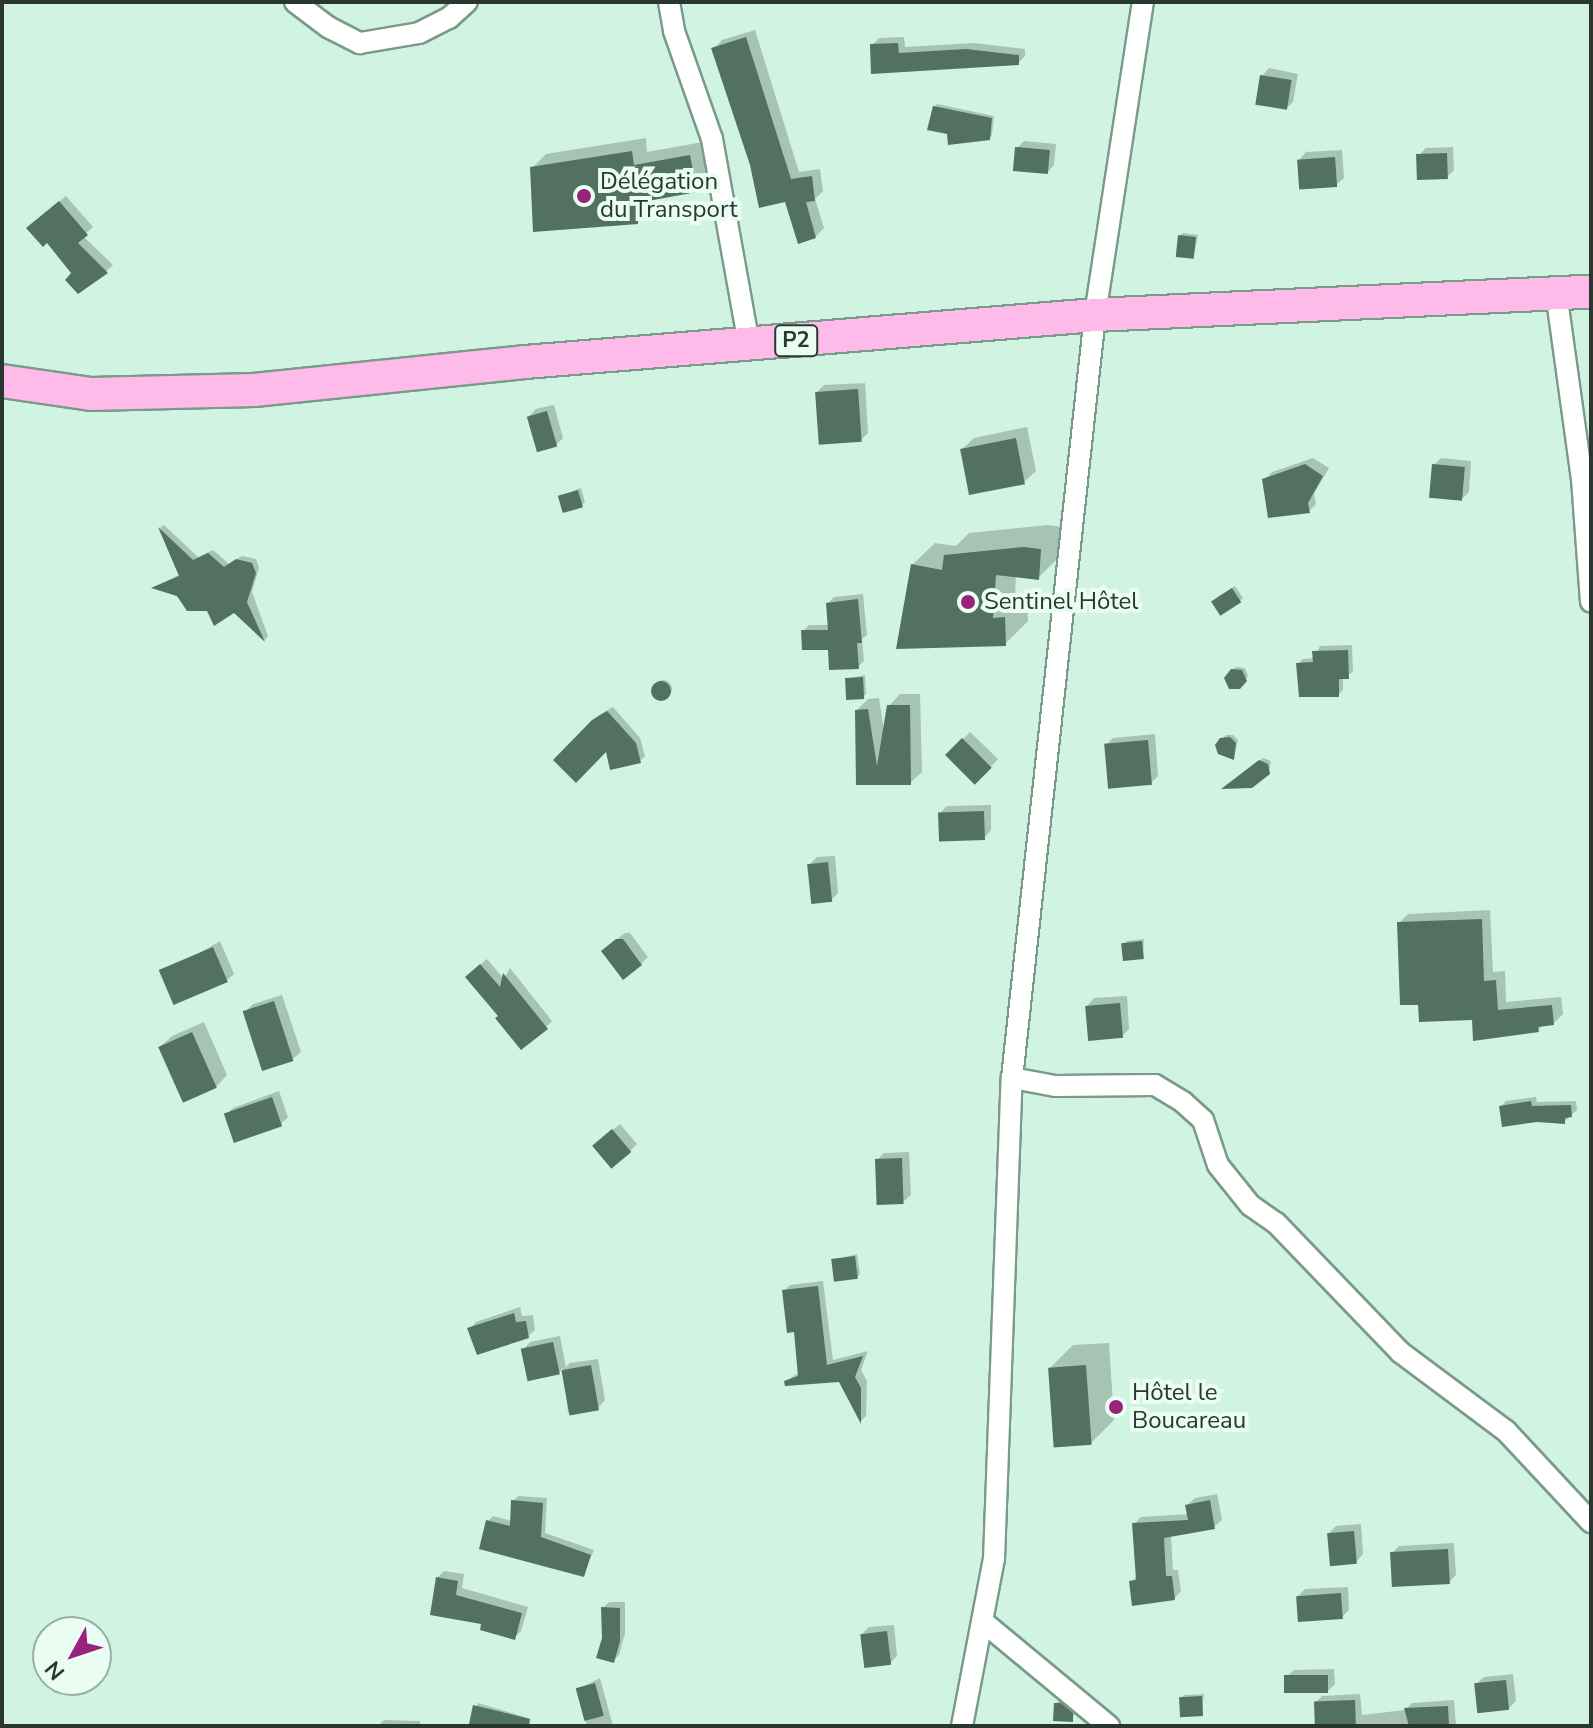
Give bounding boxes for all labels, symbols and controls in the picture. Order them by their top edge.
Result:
place label: Délégation du Transport [600,168,738,224]
marker: Délégation du Transport [575,187,593,205]
road number: P2 [774,323,818,359]
place label: Sentinel Hôtel [984,588,1138,616]
marker: Sentinel Hôtel [959,593,977,611]
place label: Hôtel le Boucareau [1132,1379,1246,1435]
marker: Hôtel le Boucareau [1107,1398,1125,1416]
north arrow [32,1616,112,1696]
text: N [38,1654,72,1686]

